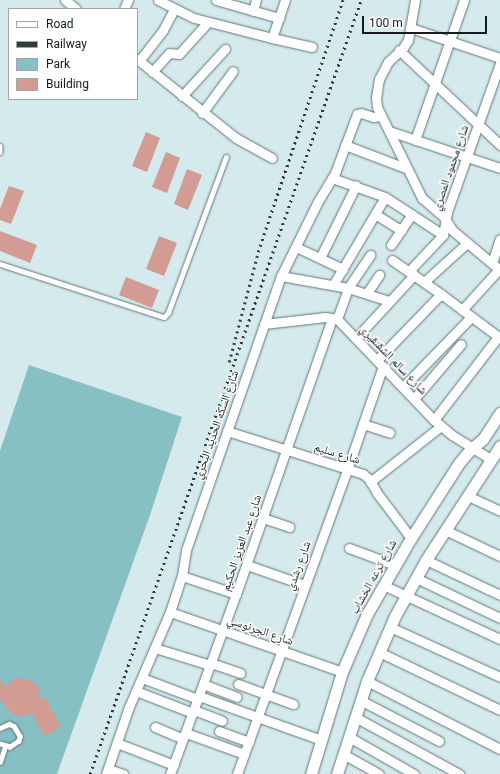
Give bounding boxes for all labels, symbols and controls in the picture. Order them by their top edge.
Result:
legend [8,8,138,100]
scale bar [364,8,489,34]
text: 100 m [369,16,403,30]
text: Road [46,17,74,31]
text: Railway [46,37,87,51]
text: Park [46,57,70,71]
text: Building [46,77,89,91]
street label: شارع محمود المصري [430,123,472,213]
street label: شارع سالم الشقنقيري [356,322,430,398]
street label: شارع السكه الحديد البحري [192,369,242,481]
street label: شارع سليم [312,440,362,468]
street label: شارع عبد العزيز الحكيم [219,493,265,593]
street label: شارع ترعه الخشاب [348,537,400,617]
street label: شارع رشدي [283,539,315,593]
street label: شارع الجرنوسي [225,613,295,649]

